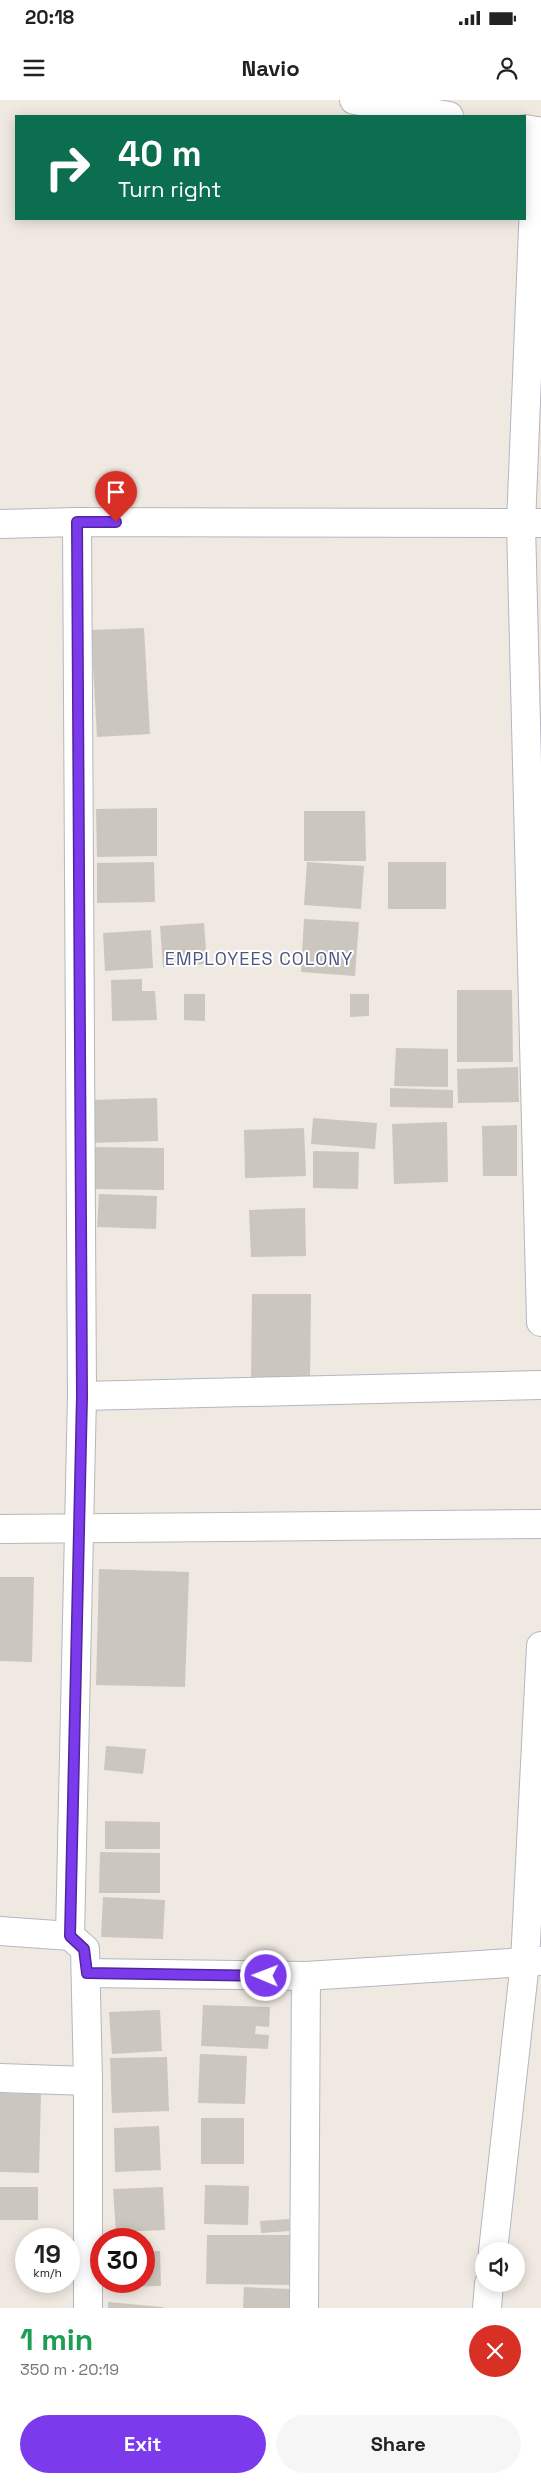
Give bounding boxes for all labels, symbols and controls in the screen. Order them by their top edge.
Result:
text: 20:18 [25,5,74,30]
icon: menu [20,54,48,82]
text: Navio [241,54,300,82]
icon: person [493,54,521,82]
text: 40 m [118,132,202,176]
icon: right [35,135,100,200]
text: Turn right [118,175,221,203]
pin [95,471,137,522]
icon: arrive [102,478,130,506]
district label: EMPLOYEES COLONY [165,947,353,970]
position arrow [239,1949,291,2001]
speed limit sign: 30 [90,2228,155,2293]
text: 19 [34,2238,61,2270]
map controls [475,2242,525,2292]
button: sound [475,2242,525,2292]
text: km/h [33,2265,62,2281]
text: 1 min [20,2320,93,2359]
button: close [469,2325,521,2377]
text: 350 m · 20:19 [20,2359,119,2380]
button: Exit [20,2415,266,2473]
button: Share [276,2415,521,2473]

